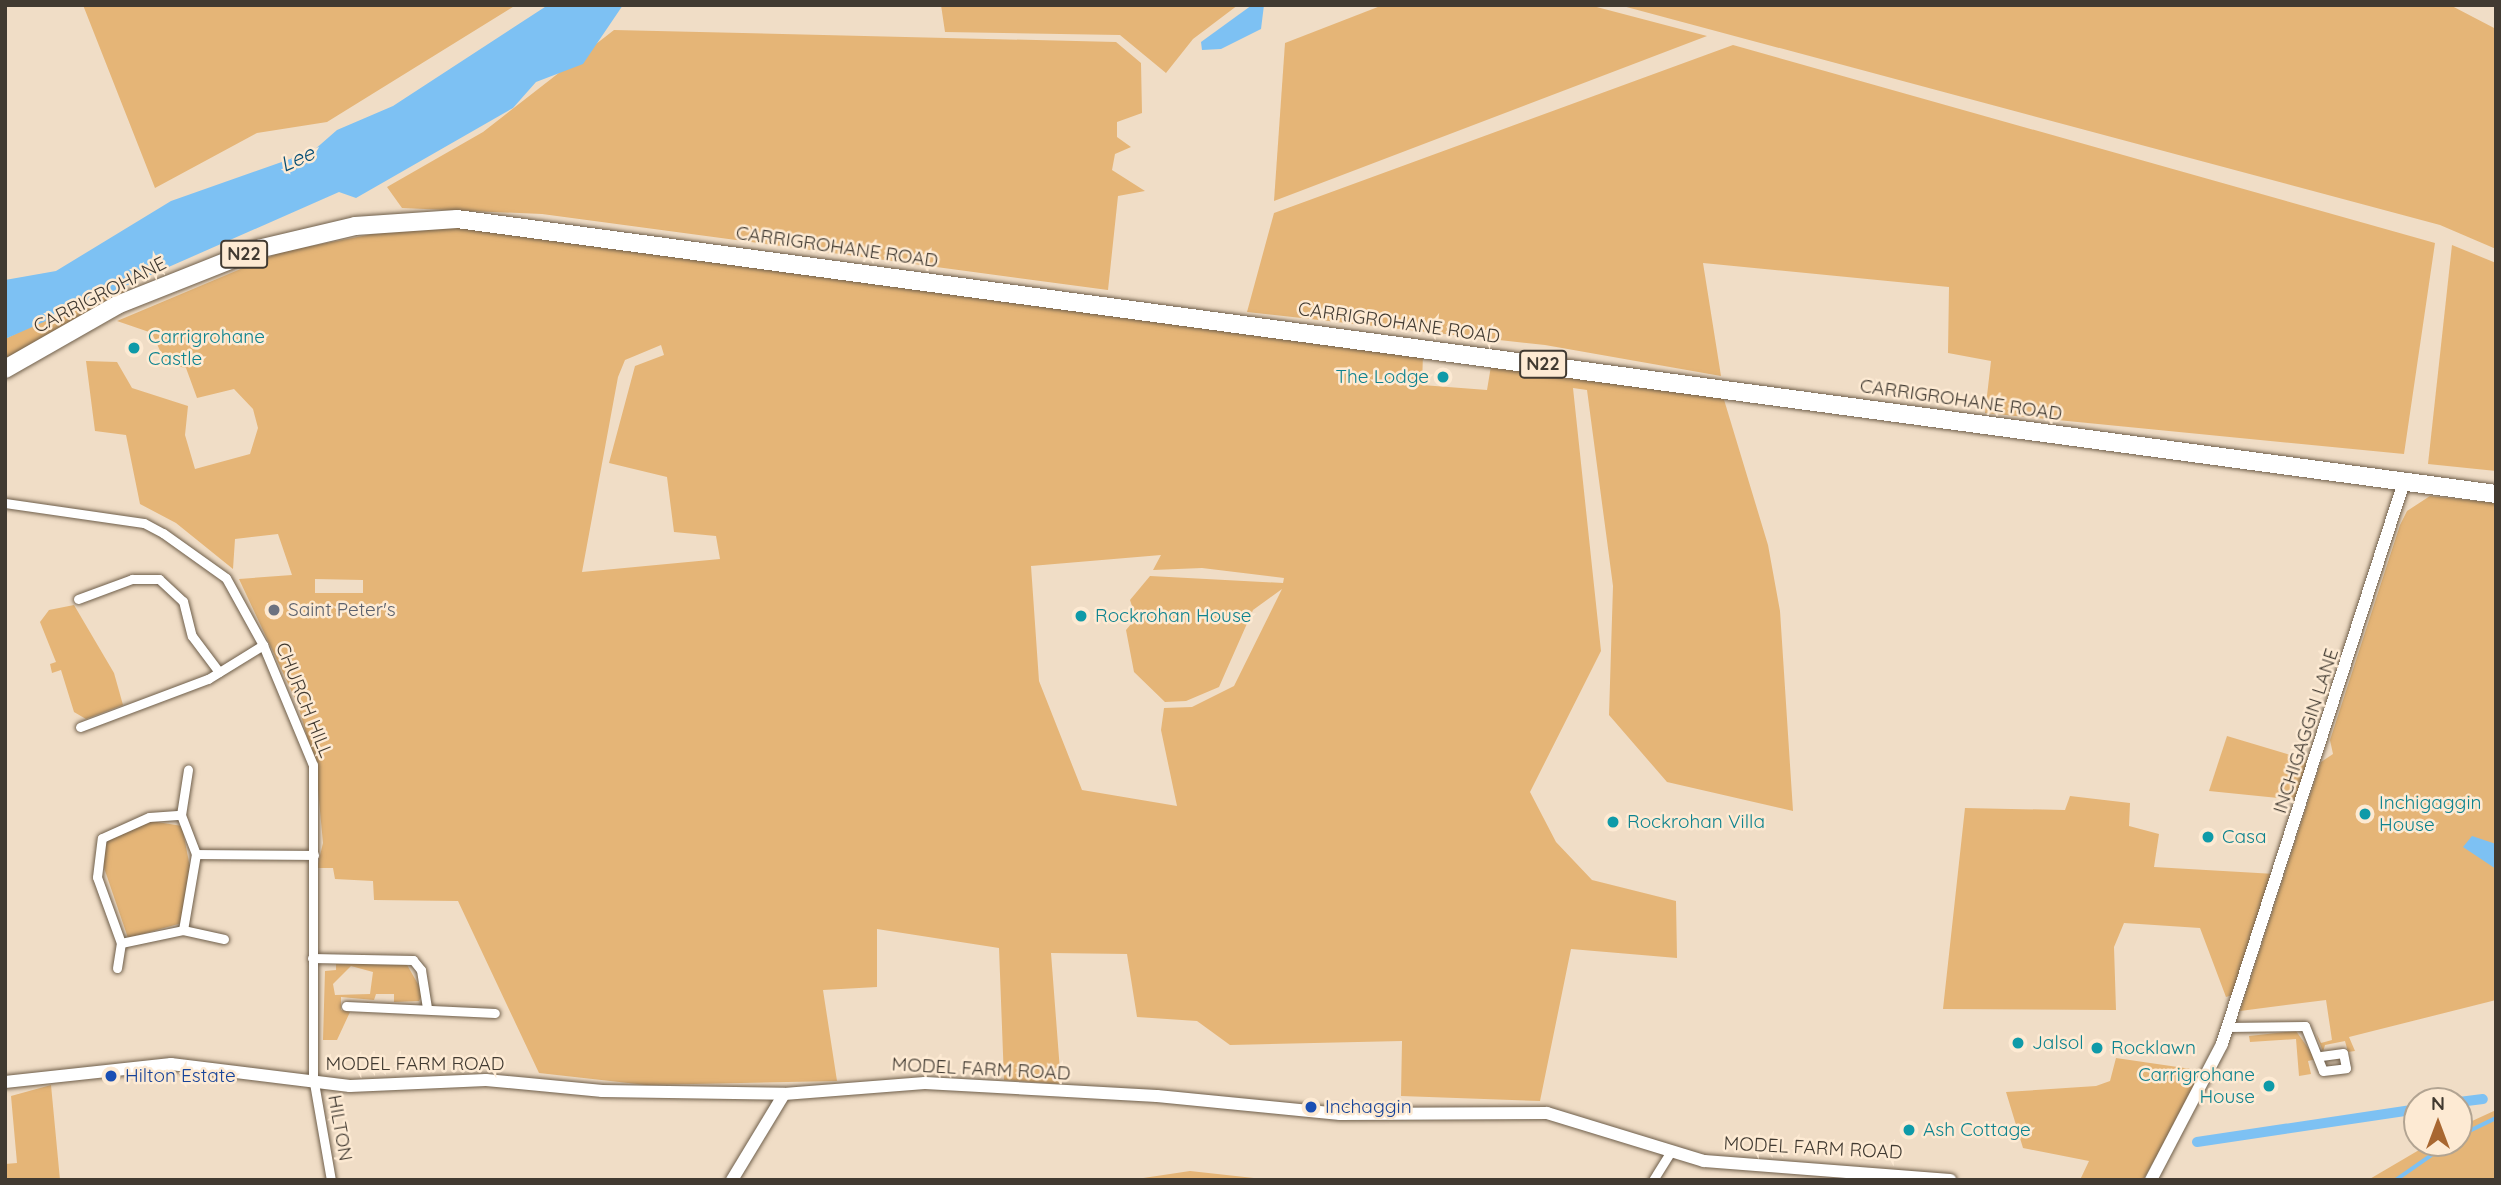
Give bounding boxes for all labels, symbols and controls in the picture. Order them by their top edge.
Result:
water label: Lee [276,139,318,177]
street label: CARRIGROHANE ROAD [734,222,940,272]
road number: N22 [219,240,268,268]
street label: CARRIGROHANE [30,252,170,338]
street label: CARRIGROHANE ROAD [1296,298,1502,348]
place label: Carrigrohane Castle [148,326,265,370]
marker: Carrigrohane Castle [126,340,142,356]
road number: N22 [1518,350,1568,378]
place label: The Lodge [1336,366,1429,388]
marker: The Lodge [1435,369,1451,385]
street label: CARRIGROHANE ROAD [1858,375,2064,425]
place label: Saint Peter's [288,599,396,621]
marker: Saint Peter's [266,602,282,618]
place label: Rockrohan House [1095,605,1252,627]
marker: Rockrohan House [1073,608,1089,624]
street label: CHURCH HILL [271,639,337,761]
street label: INCHIGAGGIN LANE [2269,646,2343,816]
place label: Inchigaggin House [2379,792,2481,836]
marker: Inchigaggin House [2357,806,2373,822]
place label: Rockrohan Villa [1627,811,1765,833]
marker: Rockrohan Villa [1605,814,1621,830]
place label: Casa [2222,826,2266,848]
marker: Casa [2200,829,2216,845]
place label: Jalsol [2032,1032,2084,1054]
marker: Jalsol [2010,1035,2026,1051]
place label: Rocklawn [2111,1037,2196,1059]
marker: Rocklawn [2089,1040,2105,1056]
street label: MODEL FARM ROAD [325,1053,505,1075]
street label: MODEL FARM ROAD [891,1053,1071,1085]
place label: Carrigrohane House [2138,1064,2255,1108]
place label: Hilton Estate [125,1065,236,1087]
marker: Hilton Estate [103,1068,119,1084]
marker: Carrigrohane House [2261,1078,2277,1094]
north arrow [2403,1087,2473,1157]
text: N [2431,1091,2445,1115]
street label: HILTON [323,1093,357,1163]
place label: Inchaggin [1325,1096,1412,1118]
marker: Inchaggin [1303,1099,1319,1115]
place label: Ash Cottage [1923,1119,2031,1141]
marker: Ash Cottage [1901,1122,1917,1138]
street label: MODEL FARM ROAD [1723,1132,1903,1164]

